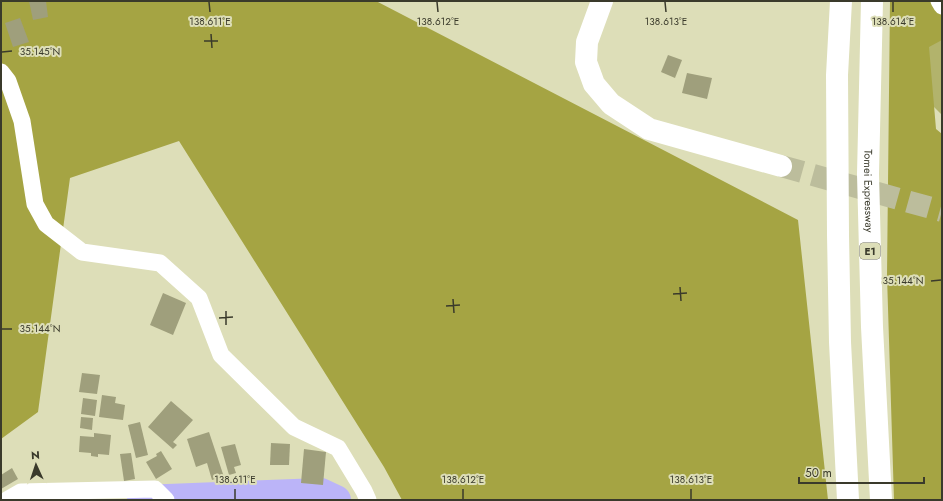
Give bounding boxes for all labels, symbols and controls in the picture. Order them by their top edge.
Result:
text: 138.611°E [189,14,231,29]
text: 138.612°E [417,14,459,29]
text: 138.613°E [645,14,687,29]
text: 138.614°E [872,14,914,29]
text: 35.145°N [20,44,60,59]
street label: Tomei Expressway [860,149,878,233]
road number: E1 [860,243,880,259]
text: 35.144°N [883,273,923,288]
text: 35.144°N [20,321,60,336]
north arrow [16,445,56,485]
text: N [31,447,40,463]
scale bar [799,459,924,485]
text: 50 m [805,464,832,482]
text: 138.611°E [214,472,256,487]
text: 138.612°E [442,472,484,487]
text: 138.613°E [670,472,712,487]

